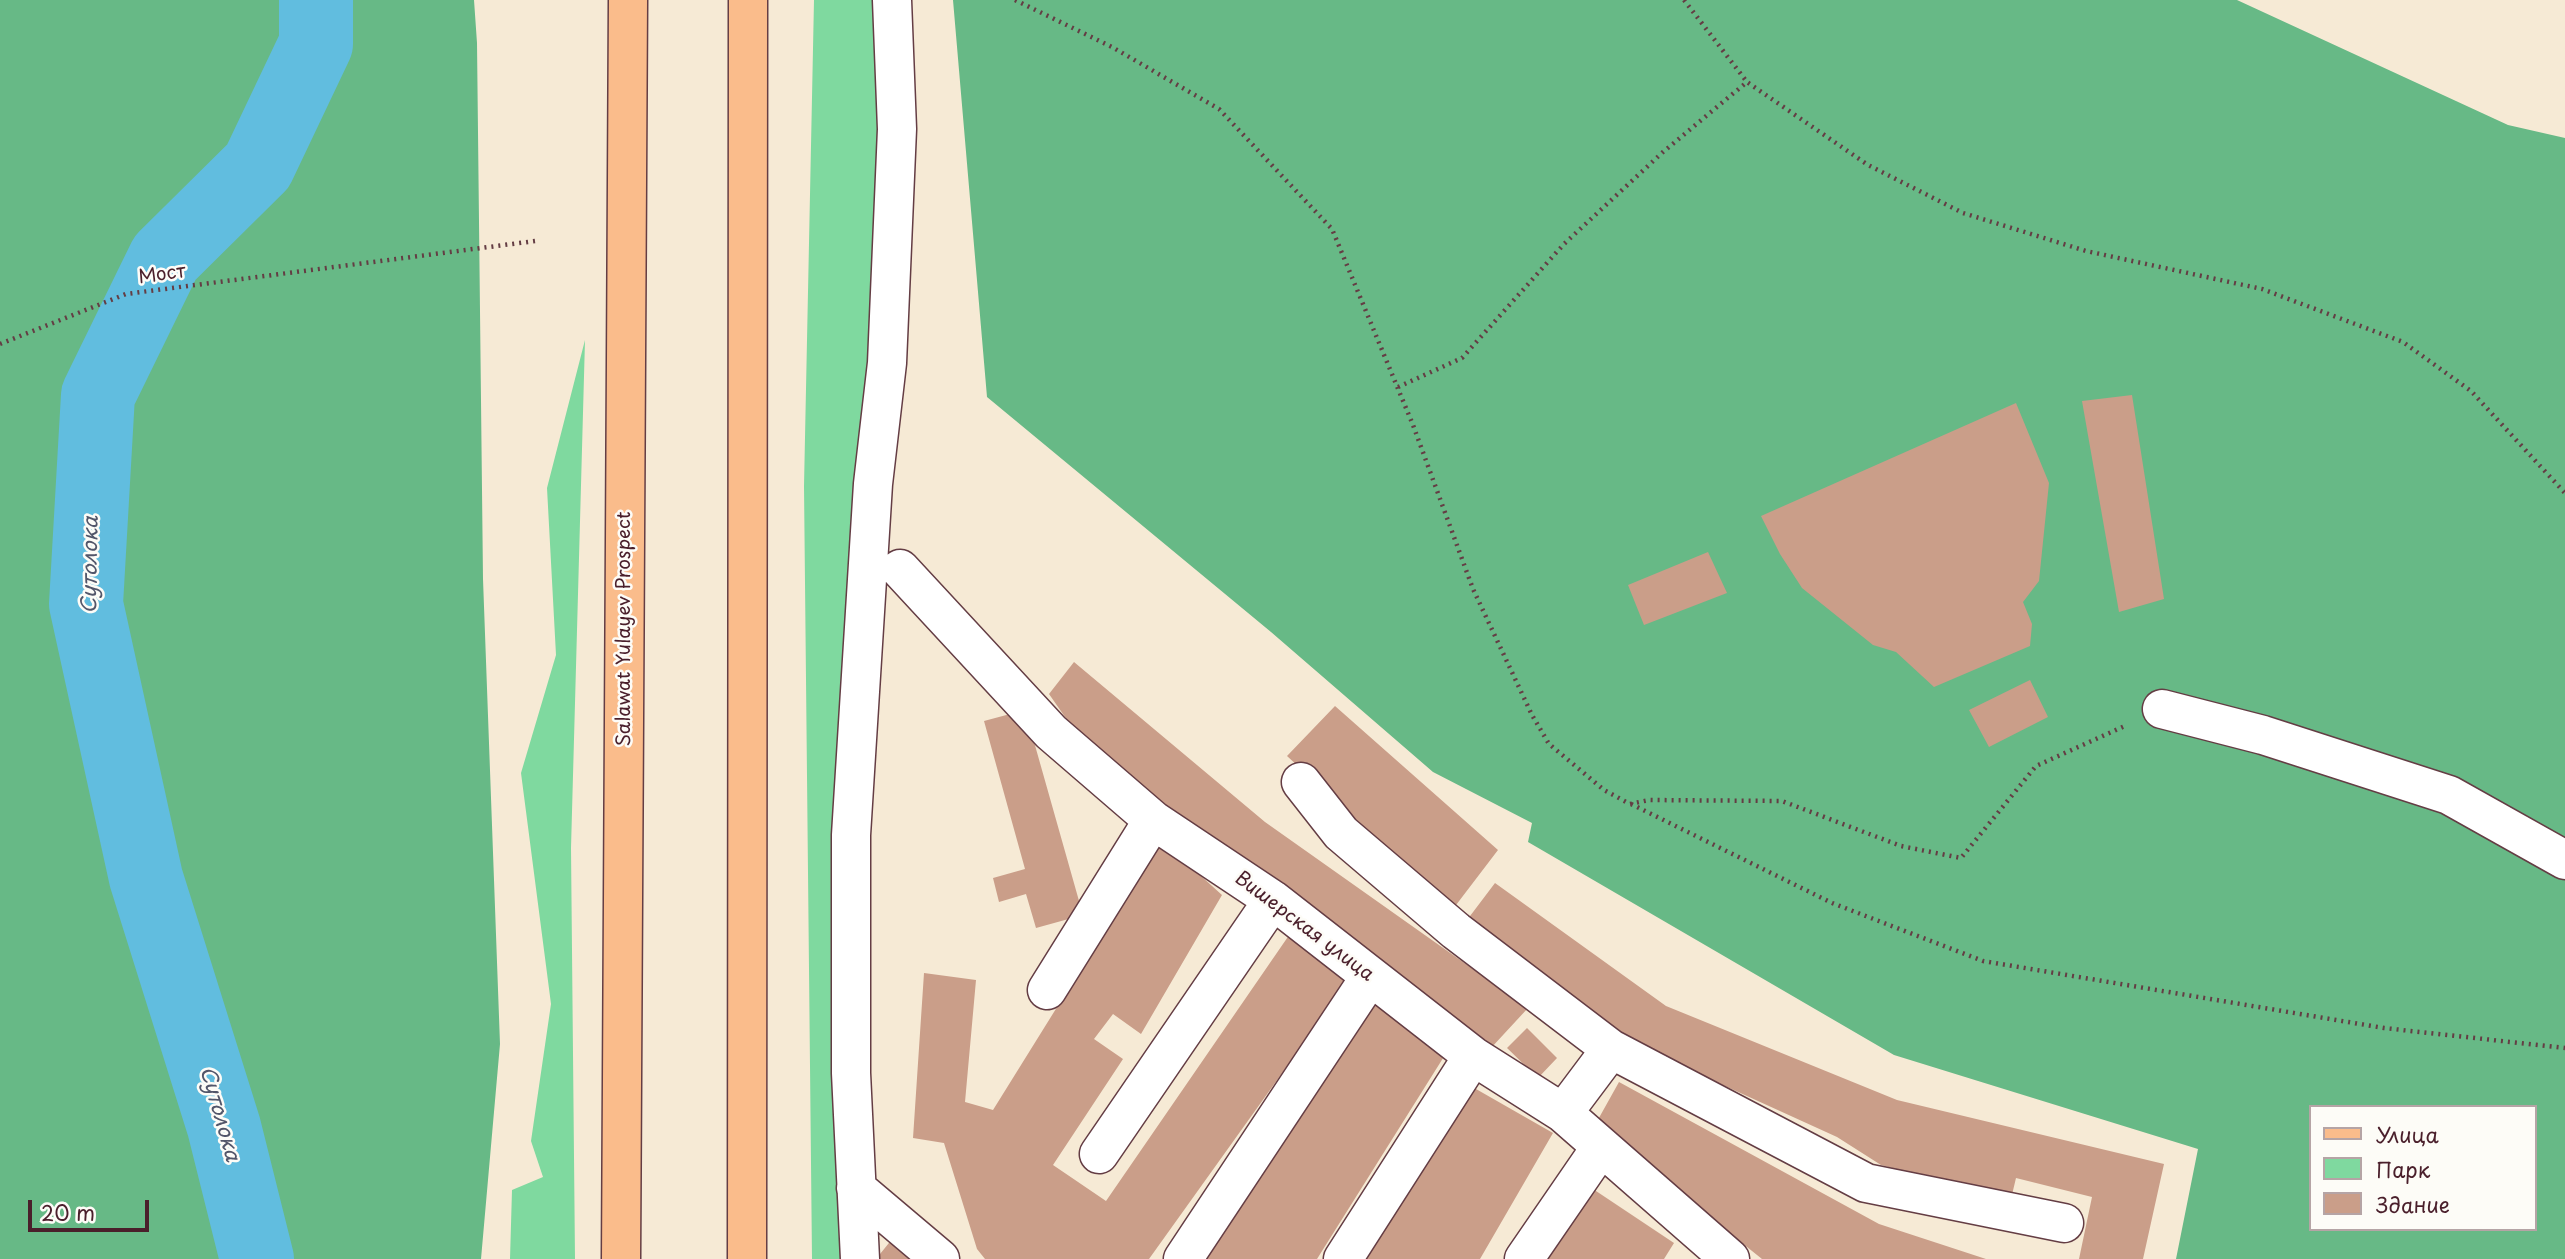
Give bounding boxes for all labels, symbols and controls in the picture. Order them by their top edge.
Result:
street label: Мост [137,260,187,290]
street label: Salawat Yulayev Prospect [614,512,636,746]
water label: Сутолока [78,516,104,614]
street label: Вишерская улица [1230,867,1378,987]
water label: Сутолока [193,1064,245,1164]
legend [2310,1105,2537,1231]
text: Улица [2376,1118,2439,1150]
text: Парк [2376,1153,2430,1185]
scale bar [32,1186,152,1230]
text: Здание [2376,1188,2450,1220]
text: 20 m [41,1196,95,1228]

